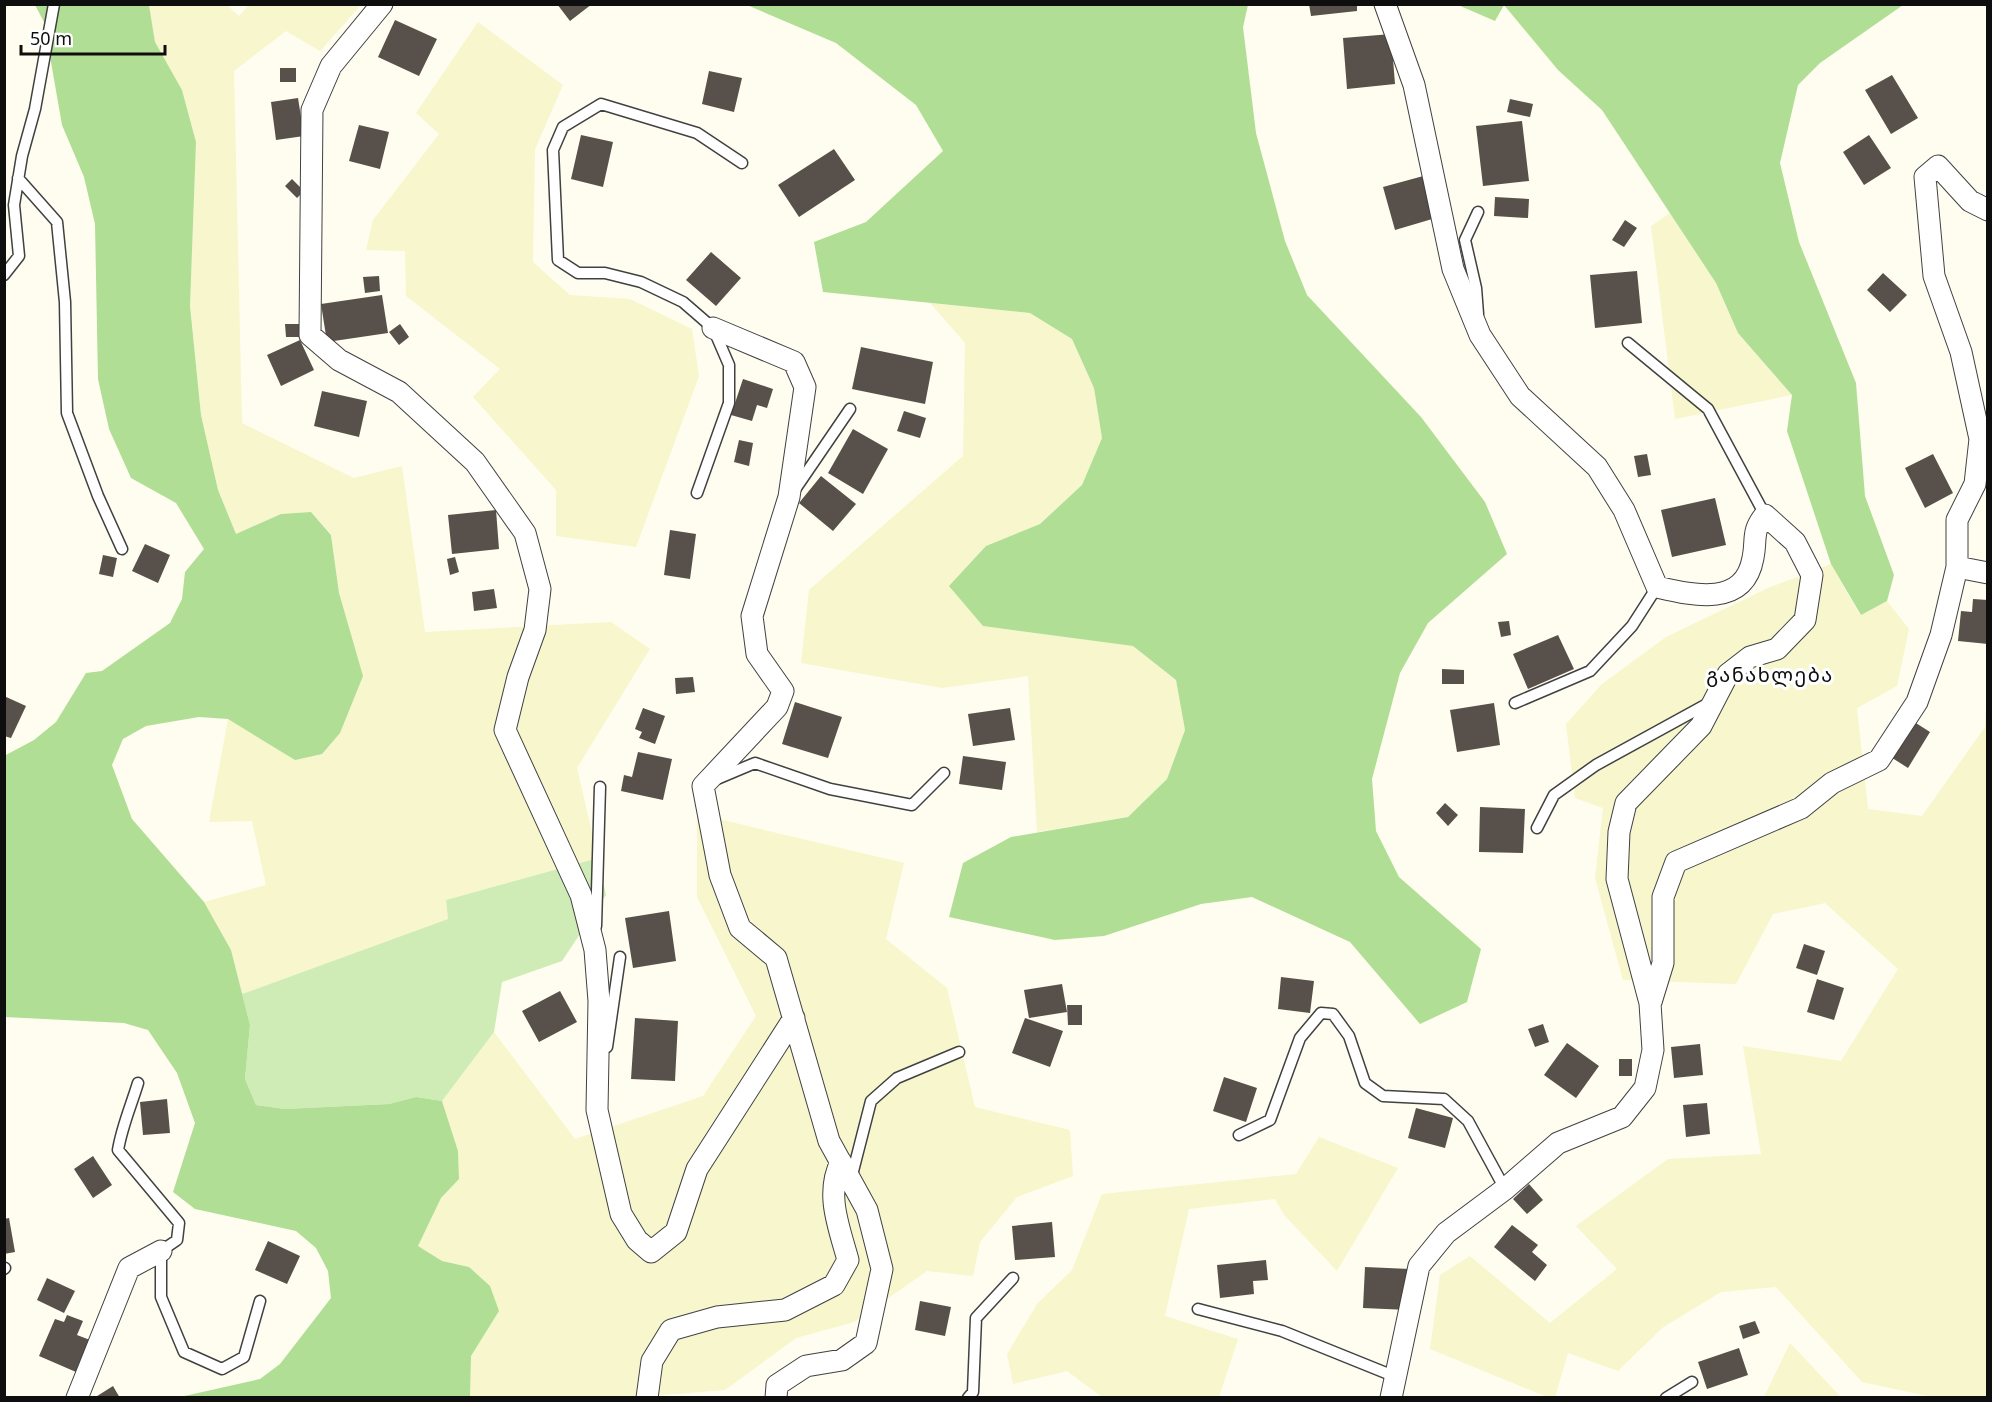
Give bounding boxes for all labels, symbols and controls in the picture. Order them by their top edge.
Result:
scale bar [21,18,165,56]
text: 50 m [30,26,72,50]
district label: განახლება [1706,661,1834,688]

